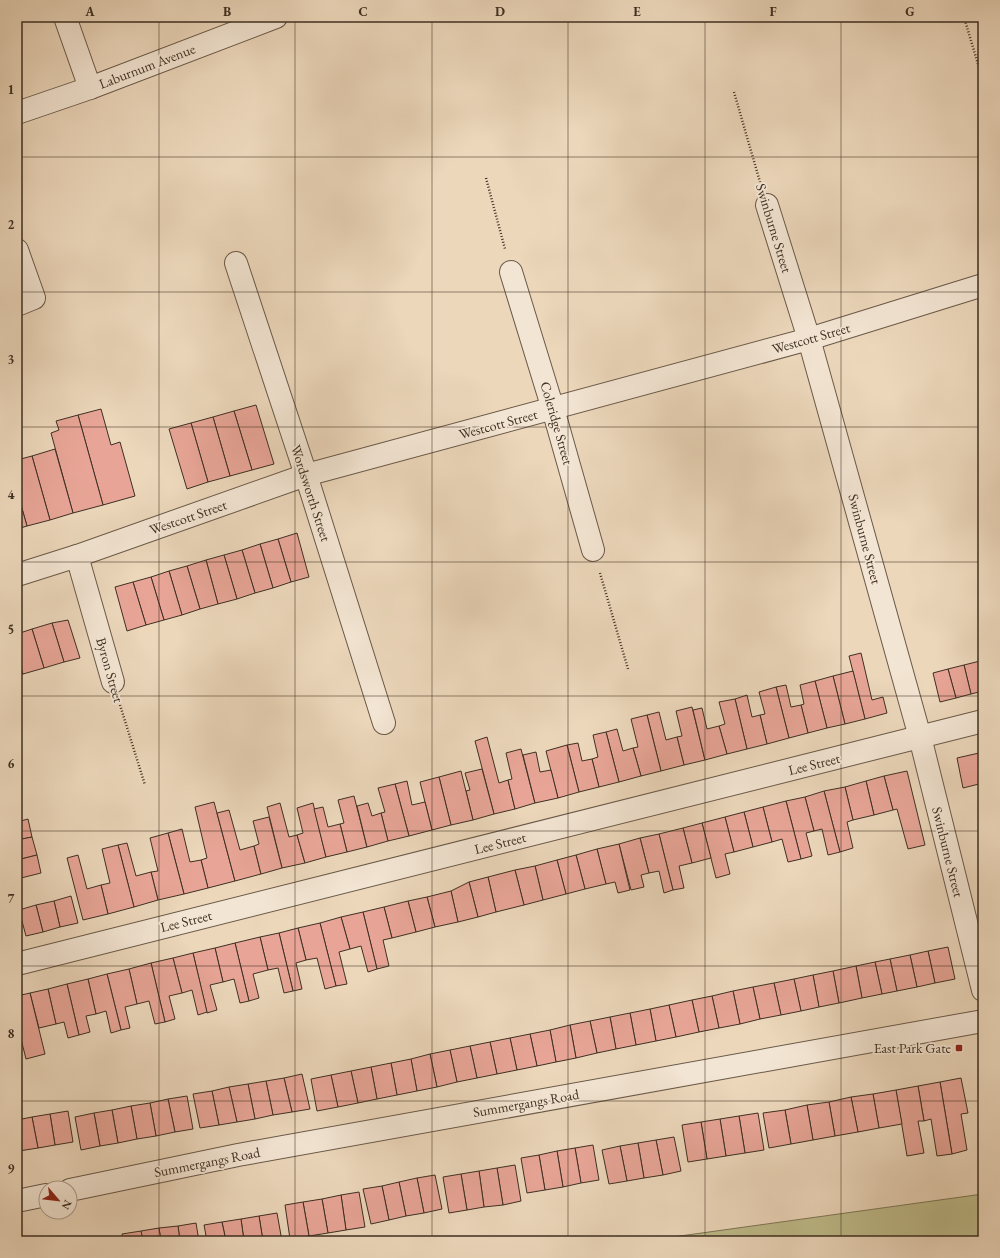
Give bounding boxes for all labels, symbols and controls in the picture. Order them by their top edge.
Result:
text: A [84,3,95,20]
text: B [223,3,231,20]
text: C [358,3,368,20]
text: D [495,3,505,20]
text: E [633,3,641,20]
text: F [769,3,777,20]
text: G [905,3,915,20]
street label: Laburnum Avenue [96,39,198,93]
text: 1 [8,81,15,98]
street label: Swinburne Street [752,181,796,275]
text: 2 [8,216,15,233]
street label: Westcott Street [770,318,853,358]
text: 3 [8,351,15,368]
street label: Coleridge Street [537,379,578,467]
street label: Westcott Street [457,405,540,443]
street label: Wordsworth Street [287,442,335,544]
text: 4 [8,486,15,503]
street label: Swinburne Street [844,492,886,587]
street label: Westcott Street [147,495,230,539]
text: 5 [8,621,14,638]
street label: Byron Street [92,635,128,705]
street label: Lee Street [786,749,842,779]
text: 6 [8,755,15,772]
street label: Swinburne Street [928,805,968,900]
street label: Lee Street [472,828,528,858]
text: 7 [8,890,15,907]
street label: Lee Street [158,906,214,936]
text: 8 [8,1025,15,1042]
place label: East Park Gate [874,1039,952,1057]
marker: East Park Gate [954,1043,964,1053]
street label: Summergangs Road [471,1085,581,1121]
street label: Summergangs Road [152,1143,262,1181]
text: 9 [8,1160,15,1177]
north arrow [38,1180,78,1220]
text: N [59,1197,75,1212]

